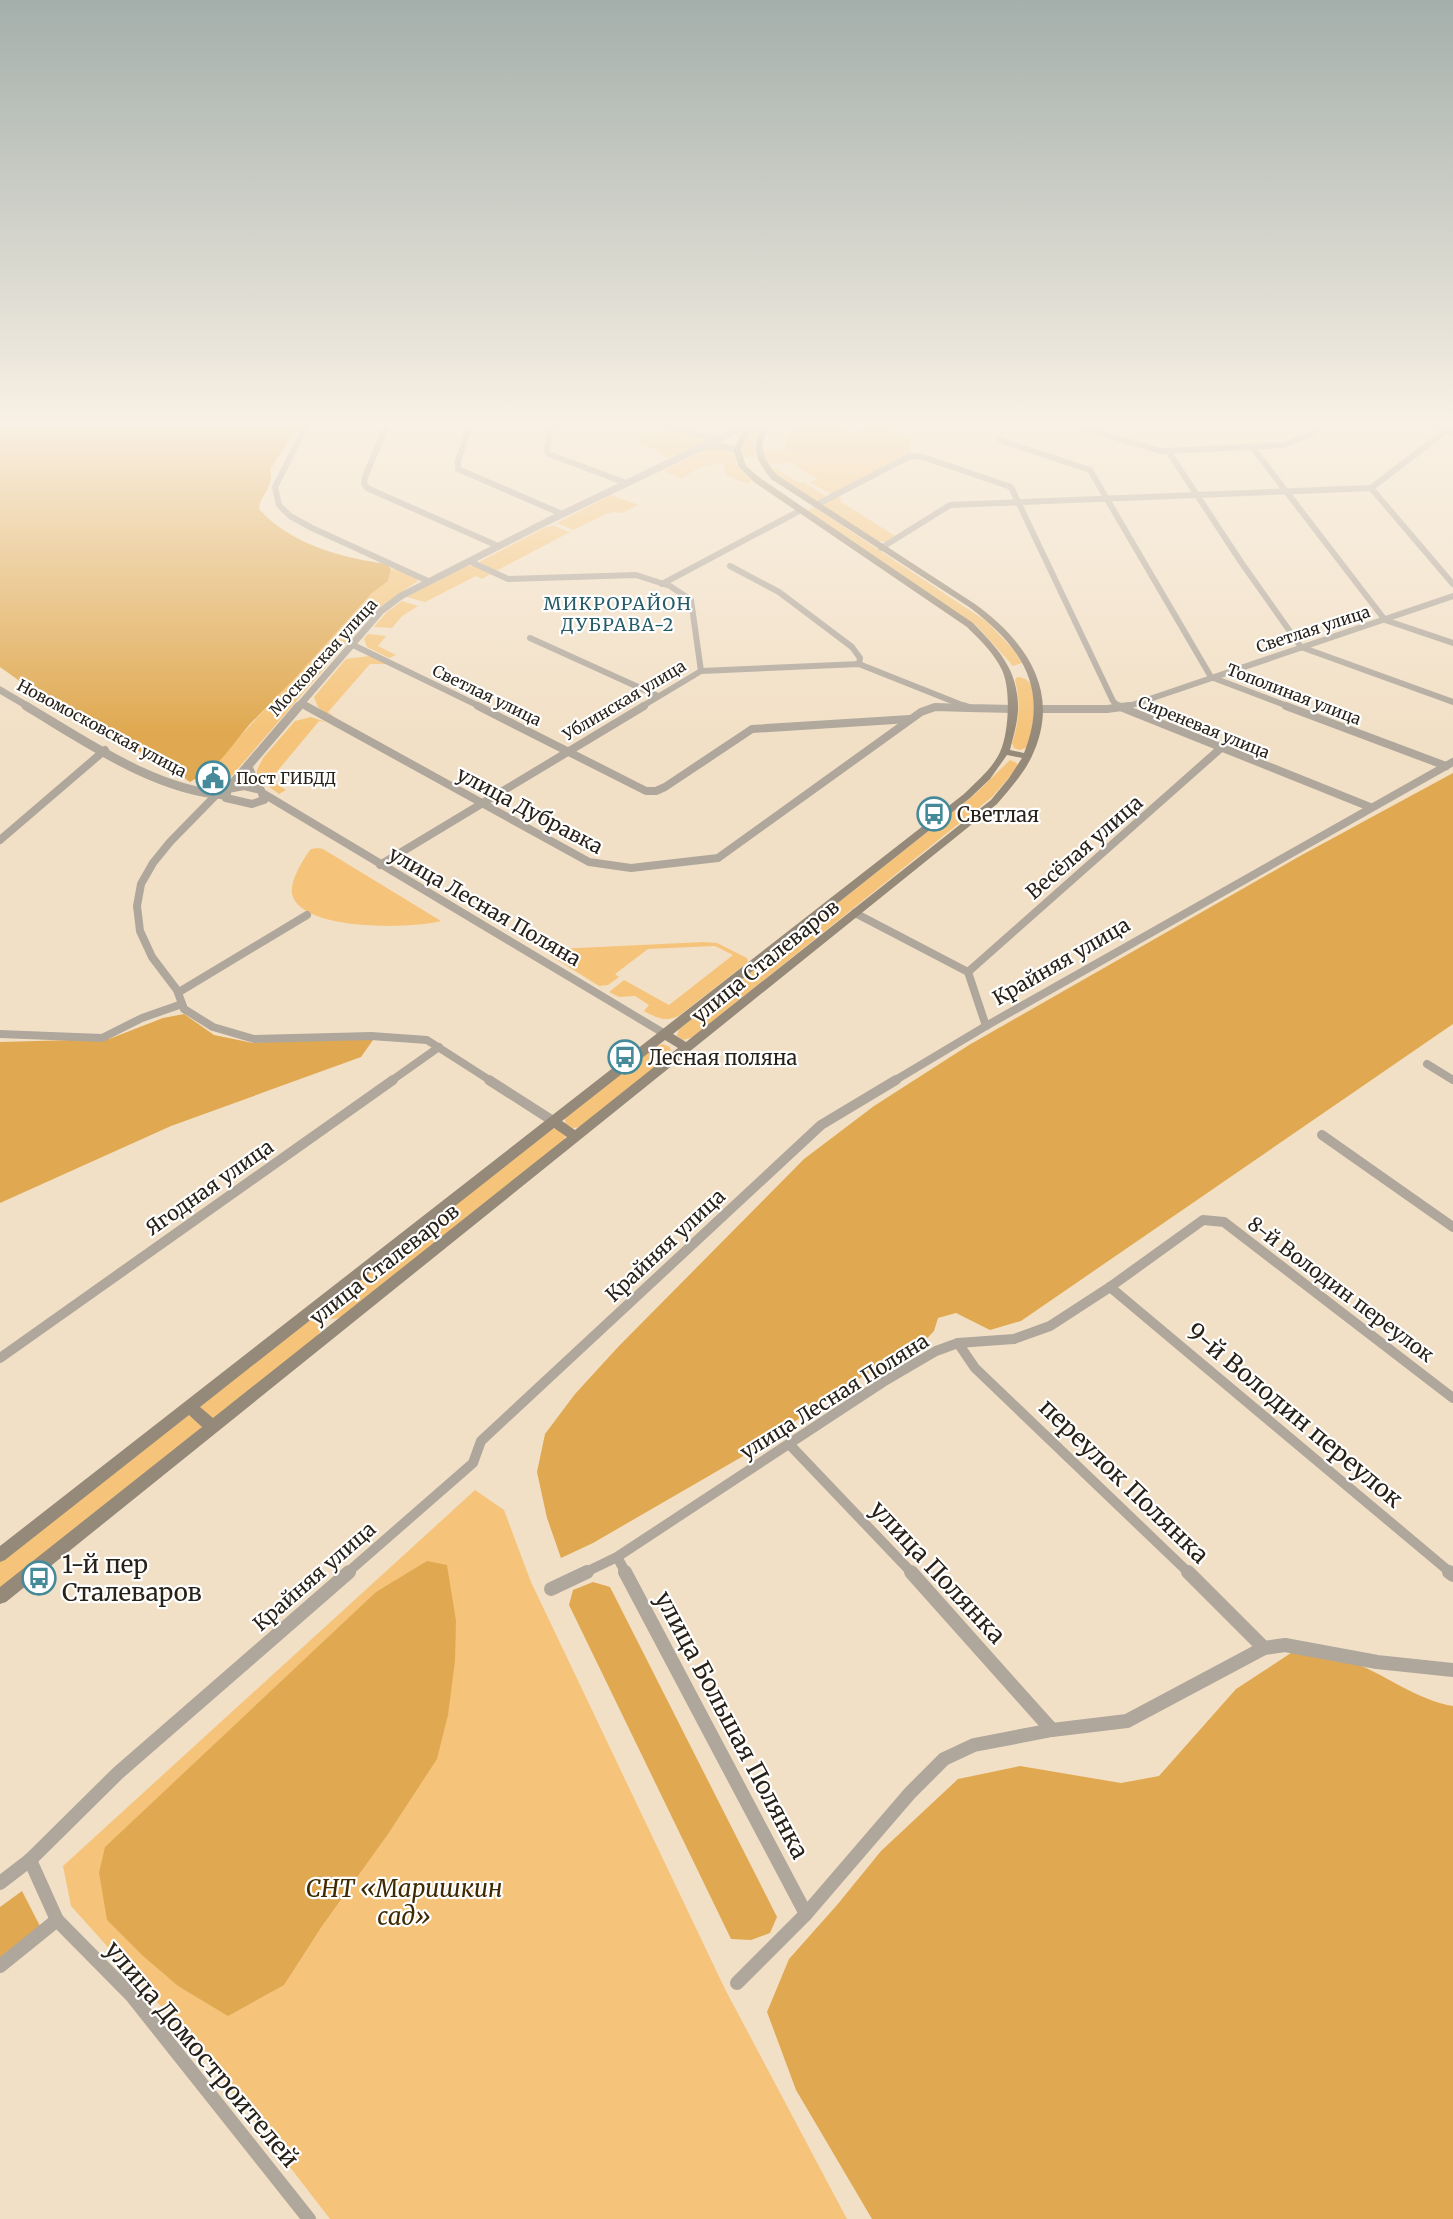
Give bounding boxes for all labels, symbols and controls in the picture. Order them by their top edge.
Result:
district label: МИКРОРАЙОН ДУБРАВА-2 [544,592,693,636]
street label: Московская улица [265,594,381,720]
street label: Светлая улица [1254,601,1373,657]
street label: Ублинская улица [558,655,689,745]
street label: Тополиная улица [1224,659,1364,729]
street label: Светлая улица [429,660,545,730]
street label: Новомосковская улица [14,675,191,781]
street label: Сиреневая улица [1135,692,1273,763]
public building icon: Пост ГИБДД [195,760,231,796]
street label: улица Дубравка [453,761,607,859]
place label: Пост ГИБДД [236,768,336,788]
street label: Весёлая улица [1021,789,1148,904]
bus stop icon: Светлая [916,796,952,832]
place label: Светлая [957,802,1039,827]
street label: улица Лесная Поляна [385,841,586,971]
street label: улица Сталеваров [686,894,844,1028]
street label: Крайняя улица [988,912,1134,1010]
bus stop icon: Лесная поляна [607,1039,643,1075]
place label: Лесная поляна [648,1045,798,1070]
street label: Ягодная улица [140,1133,278,1240]
street label: Крайняя улица [600,1183,730,1307]
street label: улица Сталеваров [304,1198,464,1330]
street label: 8-й Володин переулок [1243,1211,1439,1367]
street label: 9-й Володин переулок [1181,1316,1409,1514]
street label: улица Лесная Поляна [735,1328,933,1464]
street label: переулок Полянка [1033,1392,1215,1570]
street label: улица Полянка [864,1494,1012,1650]
street label: Крайняя улица [248,1516,381,1636]
place label: 1-й пер Сталеваров [62,1549,202,1608]
bus stop icon: 1-й пер Сталеваров [21,1560,57,1596]
street label: улица Большая Полянка [648,1586,816,1864]
park label: СНТ «Маришкин сад» [305,1873,503,1932]
street label: улица Домостроителей [98,1934,306,2174]

